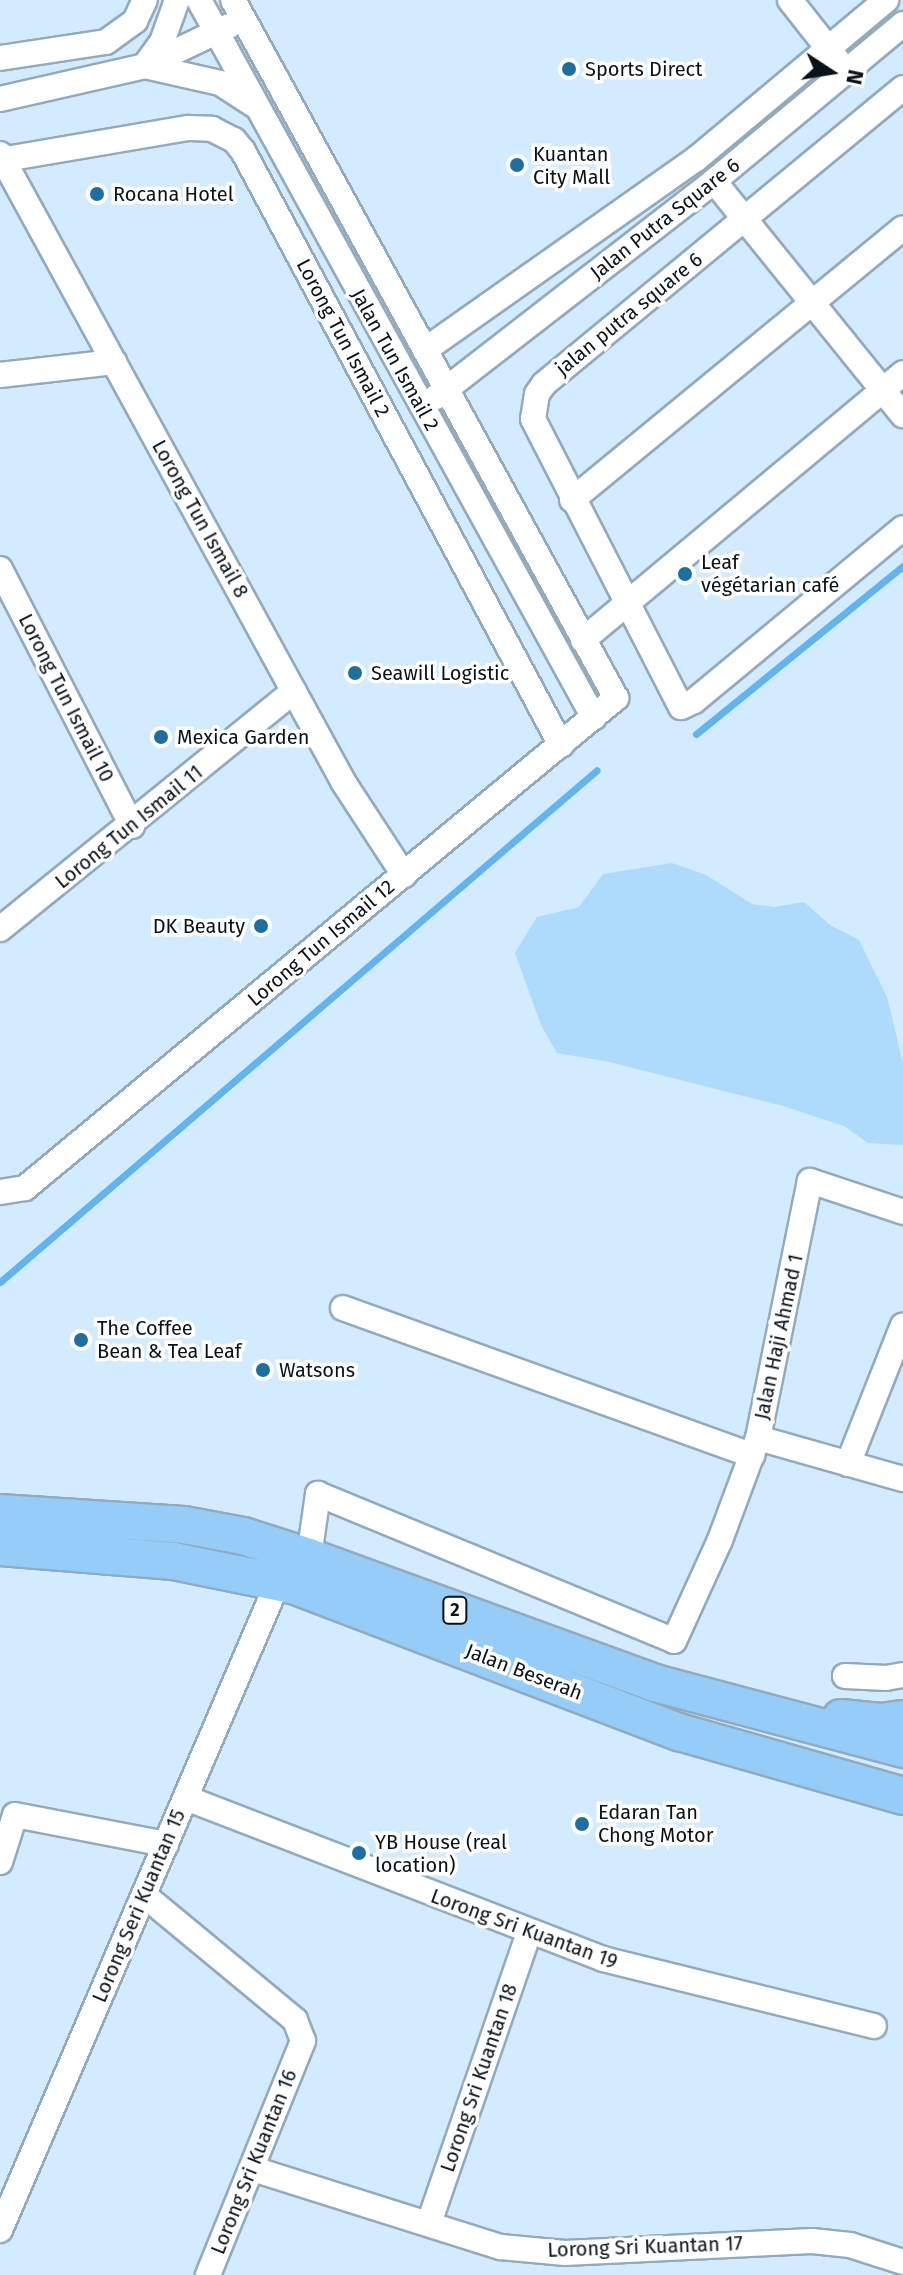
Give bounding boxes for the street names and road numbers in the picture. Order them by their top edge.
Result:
street label: Jalan Putra Square 6 [586,153,744,285]
street label: jalan putra square 6 [551,248,707,380]
street label: Lorong Tun Ismail 2 [291,255,395,421]
street label: Jalan Tun Ismail 2 [346,285,444,435]
street label: Lorong Tun Ismail 8 [147,436,253,602]
street label: Lorong Tun Ismail 10 [13,610,119,786]
street label: Lorong Tun Ismail 11 [50,760,208,894]
street label: Lorong Tun Ismail 12 [243,875,399,1011]
street label: Jalan Haji Ahmad 1 [750,1252,808,1422]
road number: 2 [441,1596,469,1624]
street label: Jalan Beserah [462,1639,586,1705]
street label: Lorong Seri Kuantan 15 [87,1806,191,2006]
street label: Lorong Sri Kuantan 19 [427,1884,621,1974]
street label: Lorong Sri Kuantan 18 [436,1981,522,2175]
street label: Lorong Sri Kuantan 16 [206,2066,302,2258]
street label: Lorong Sri Kuantan 17 [547,2232,743,2262]

